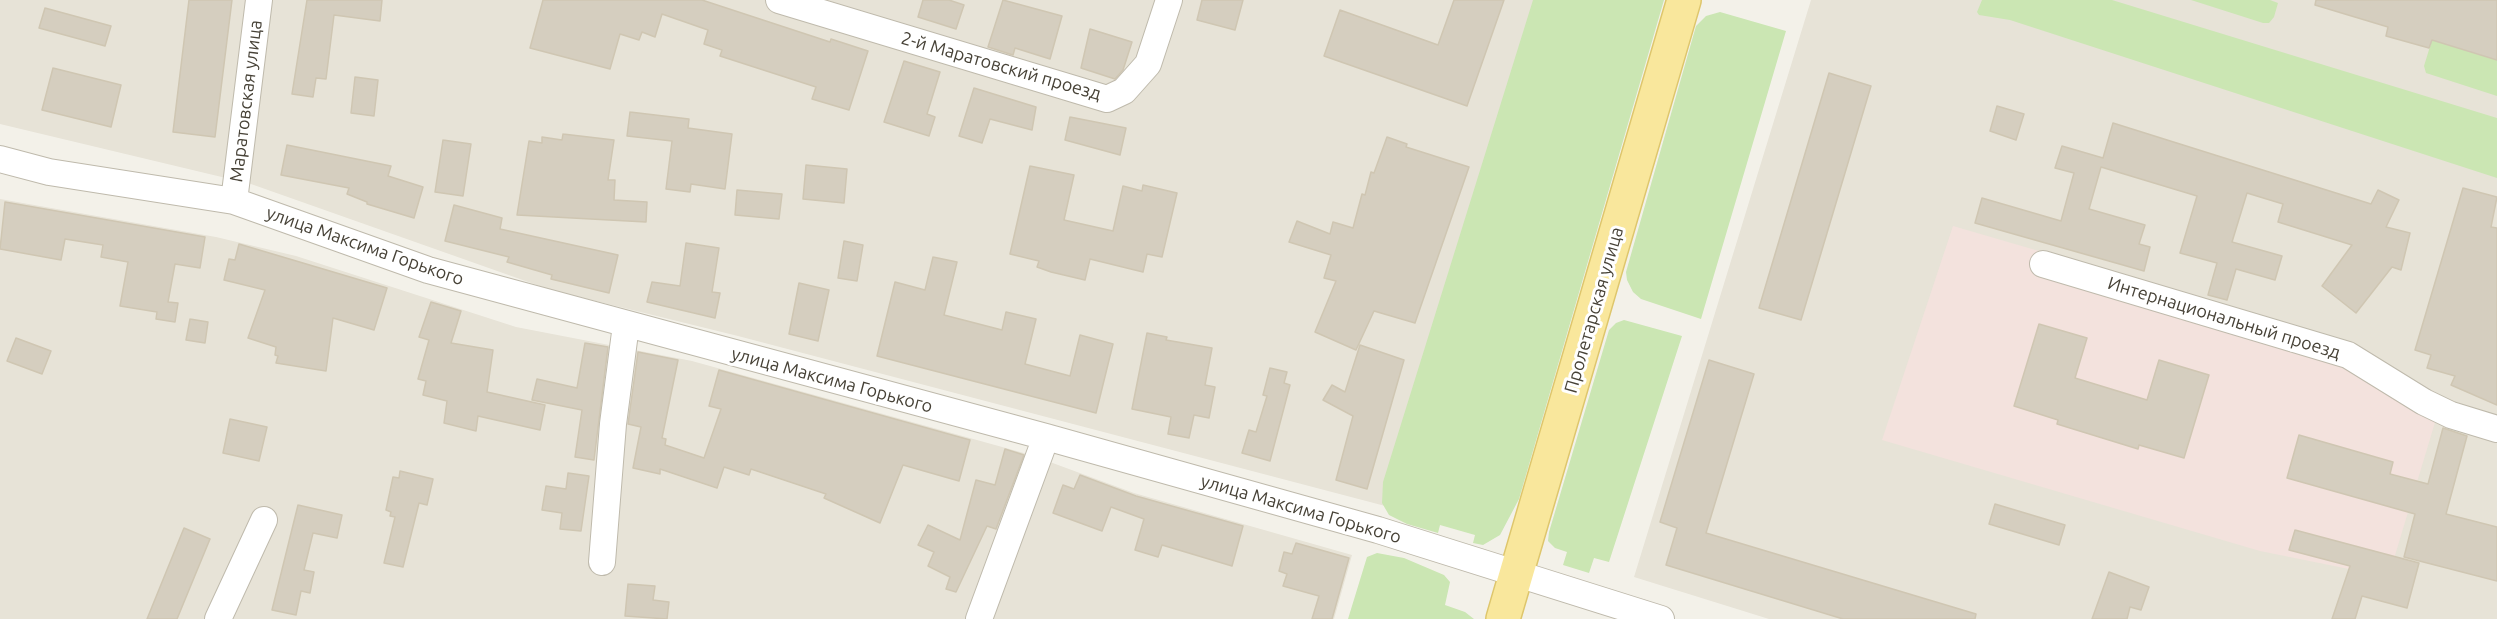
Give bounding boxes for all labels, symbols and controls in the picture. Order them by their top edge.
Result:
street label: Маратовская улица [225,19,267,183]
street label: 2-й Маратовский проезд [899,27,1103,105]
street label: улица Максима Горького [263,202,467,290]
street label: Пролетарская улица [1560,225,1628,395]
street label: Интернациональный проезд [2105,272,2343,364]
street label: улица Максима Горького [729,343,935,417]
street label: улица Максима Горького [1198,470,1404,548]

